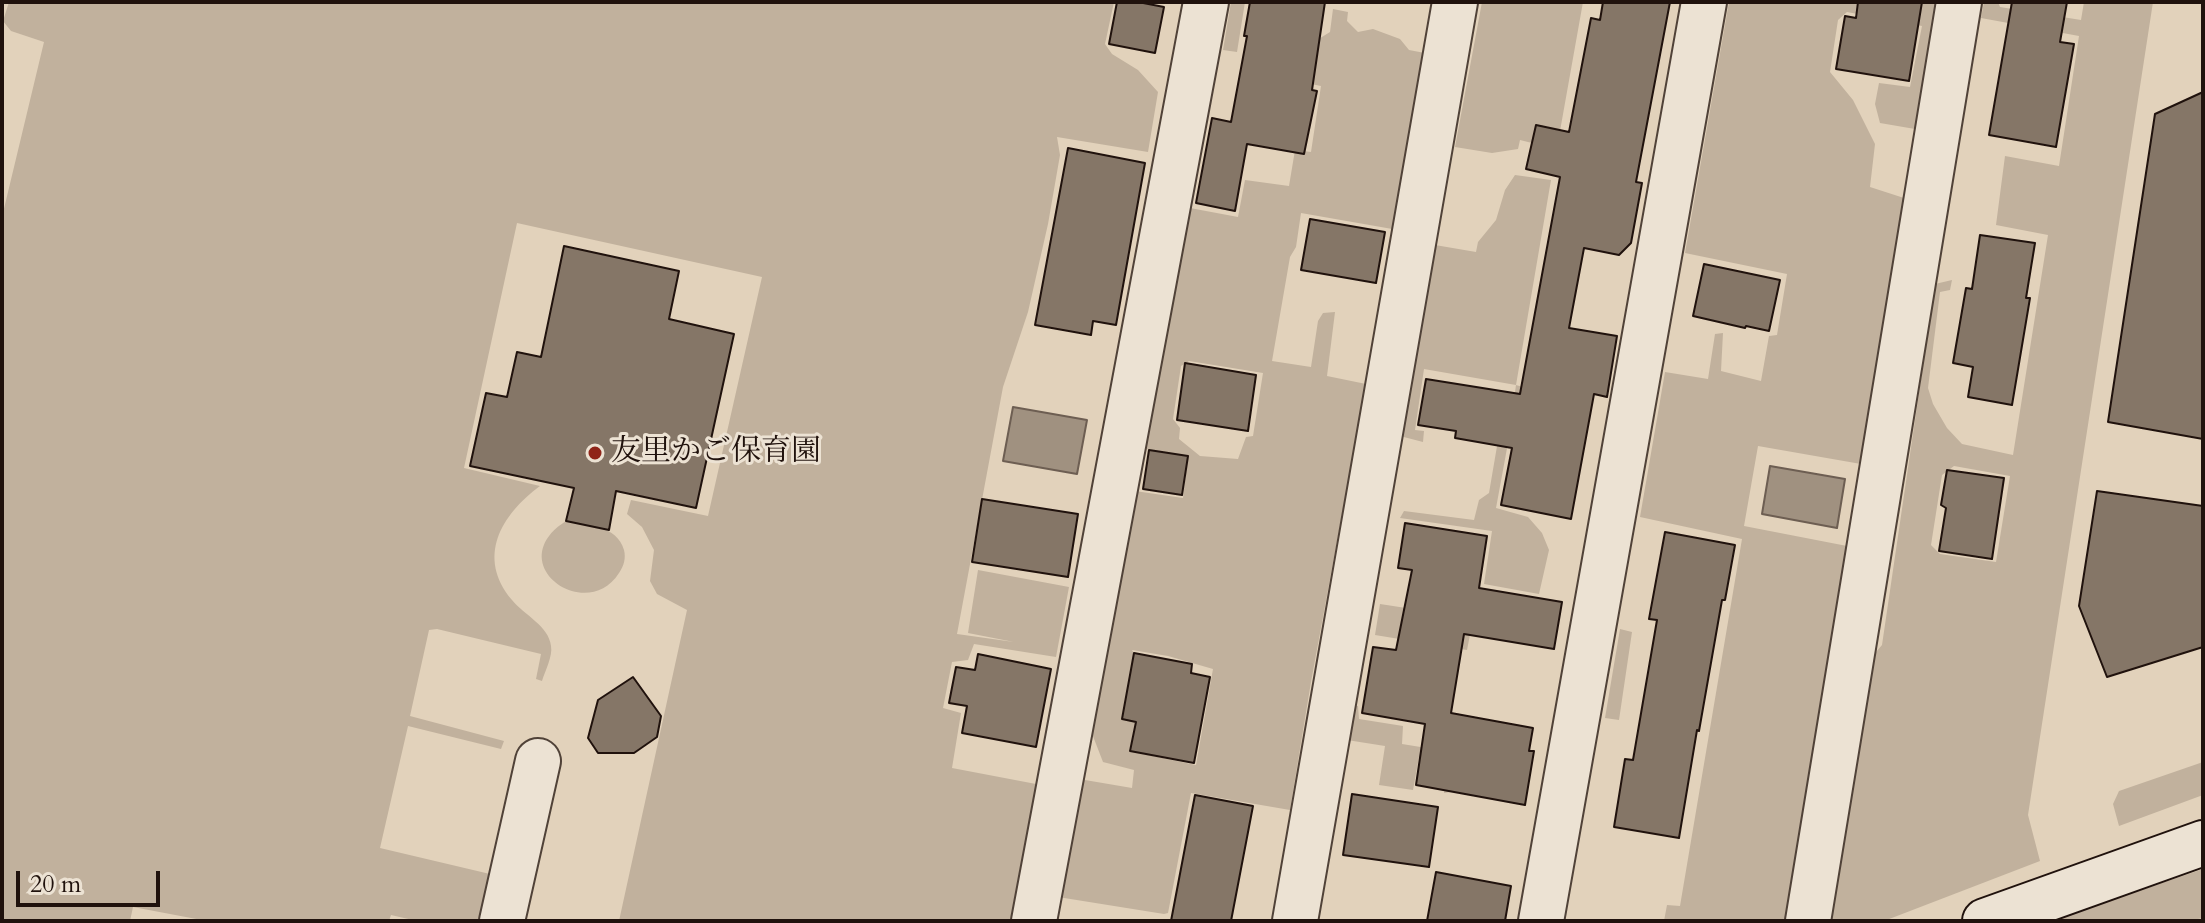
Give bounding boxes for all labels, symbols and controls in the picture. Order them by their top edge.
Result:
place label: 友里かご保育園 [611,435,821,471]
marker: 友里かご保育園 [586,444,604,462]
scale bar [20,855,164,905]
text: 20 m [30,868,81,901]

